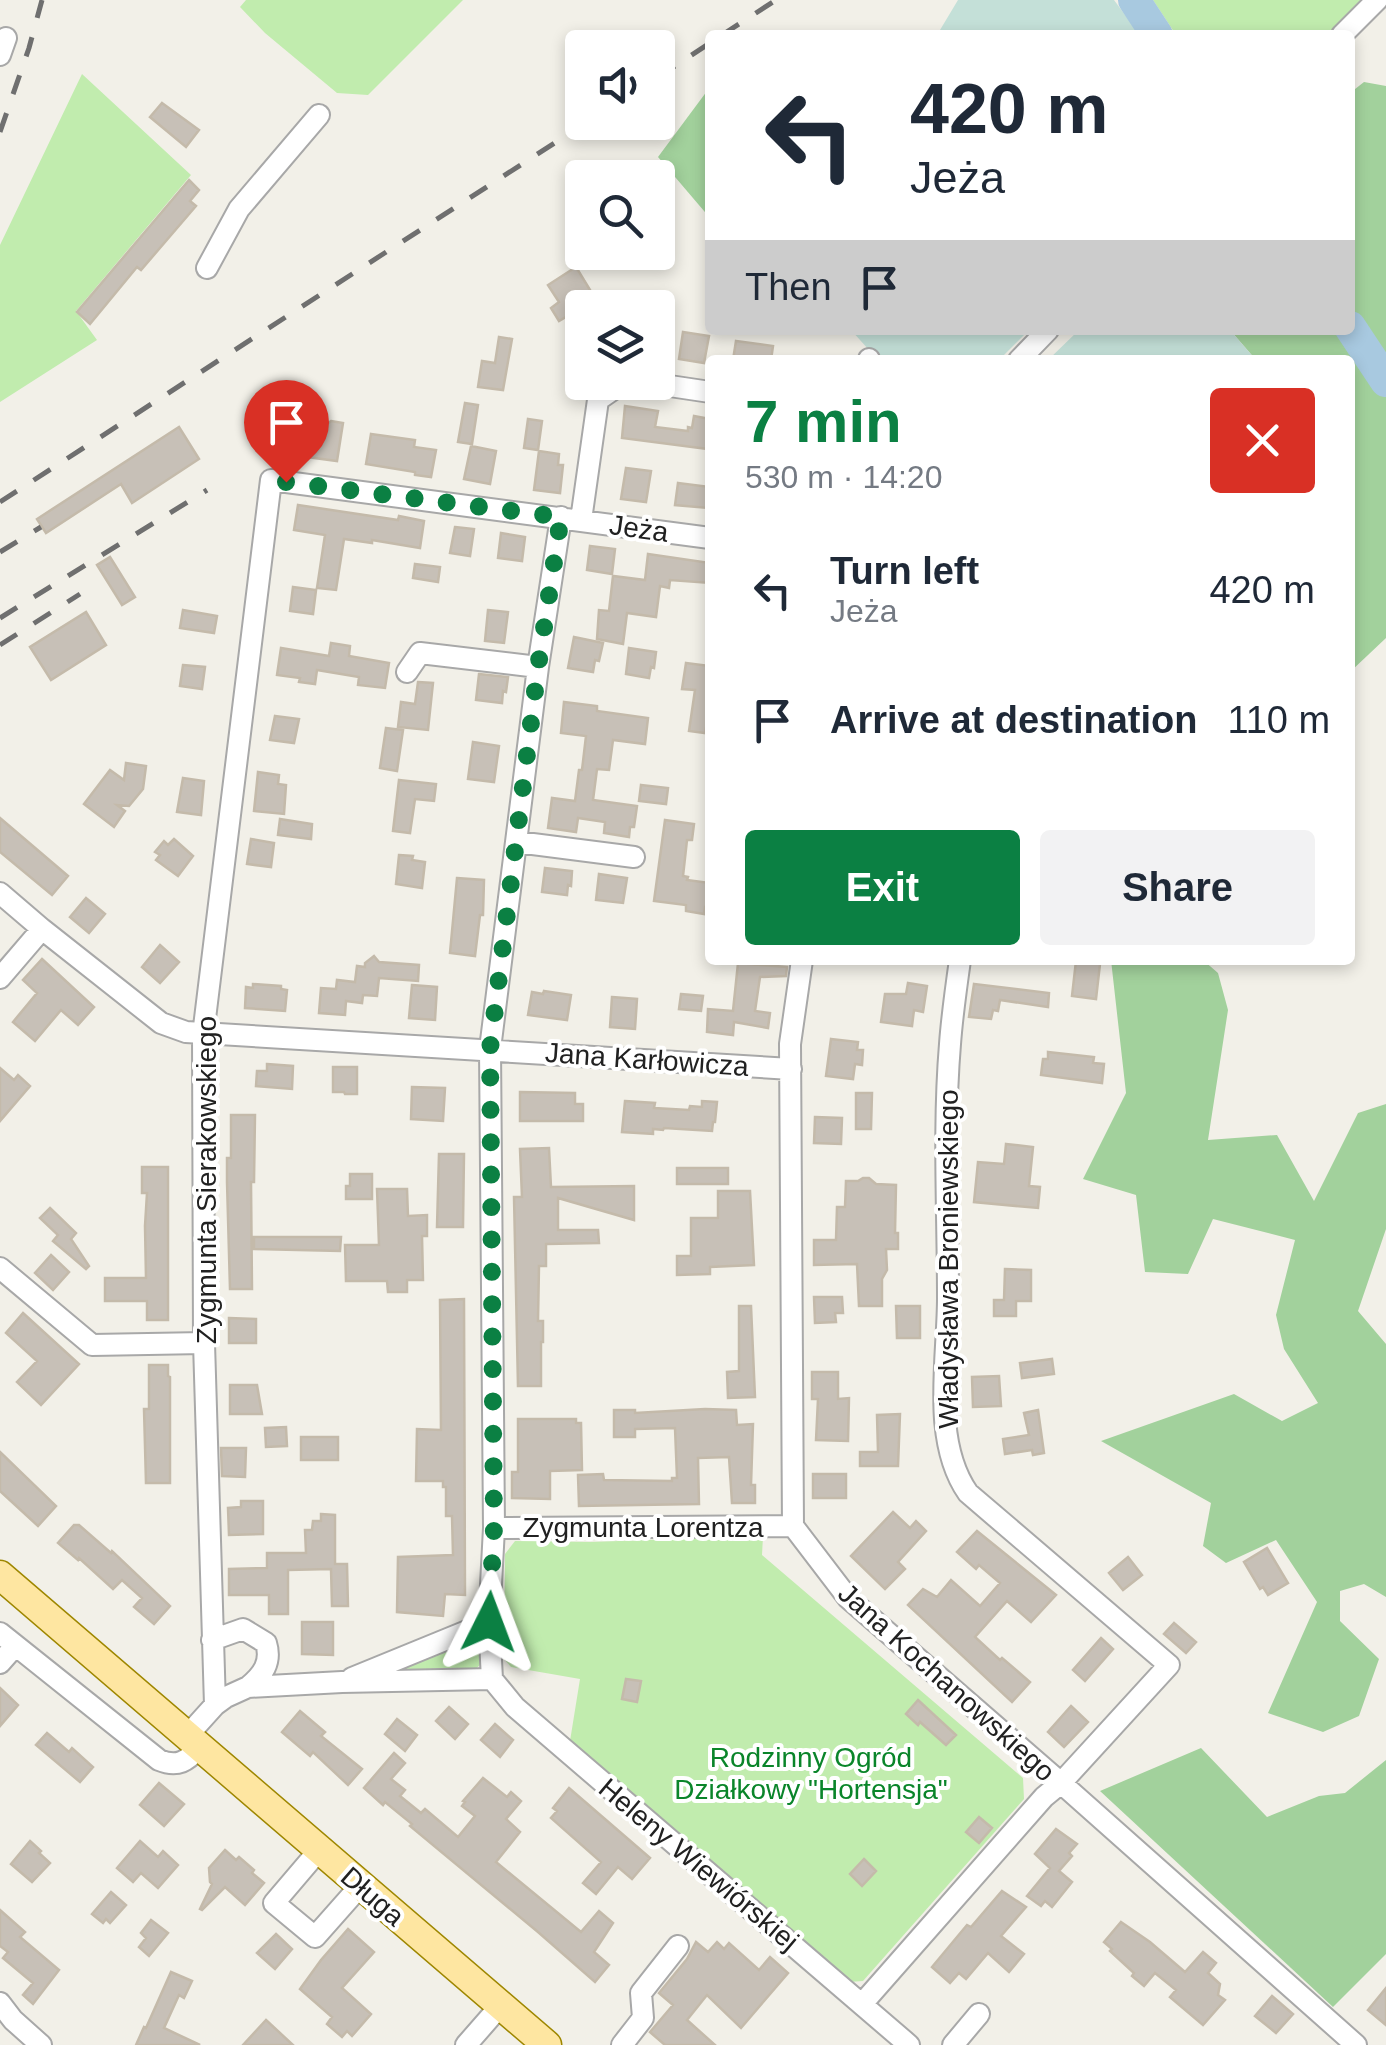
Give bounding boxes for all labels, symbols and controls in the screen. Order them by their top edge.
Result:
map controls [565,30,675,400]
button: sound [565,30,675,140]
icon: left [745,70,875,200]
text: 420 m [910,70,1108,148]
text: Jeża [910,152,1005,203]
button: search [565,160,675,270]
icon: arrive [852,260,907,315]
text: Then [745,266,832,308]
button: layers [565,290,675,400]
pin [244,380,329,483]
text: 7 min [745,388,902,455]
button: close [1210,388,1315,493]
icon: arrive [259,395,314,450]
text: 530 m · 14:20 [745,459,942,495]
street label: Jeża [607,509,671,548]
text: Turn left [830,550,979,592]
icon: left [745,563,800,618]
text: 420 m [1209,569,1315,611]
text: Jeża [830,593,898,629]
icon: arrive [745,693,800,748]
text: Arrive at destination [830,699,1197,741]
text: 110 m [1227,699,1330,741]
button: Exit [745,830,1020,945]
button: Share [1040,830,1315,945]
street label: Zygmunta Sierakowskiego [191,1016,222,1344]
street label: Jana Karłowicza [544,1037,750,1082]
street label: Władysława Broniewskiego [933,1089,964,1429]
street label: Zygmunta Lorentza [522,1512,764,1543]
position arrow [437,1570,541,1674]
street label: Jana Kochanowskiego [832,1577,1061,1788]
park label: Rodzinny Ogród Działkowy "Hortensja" [674,1742,948,1805]
street label: Heleny Wiewiórskiej [593,1772,805,1957]
street label: Długa [335,1861,411,1932]

